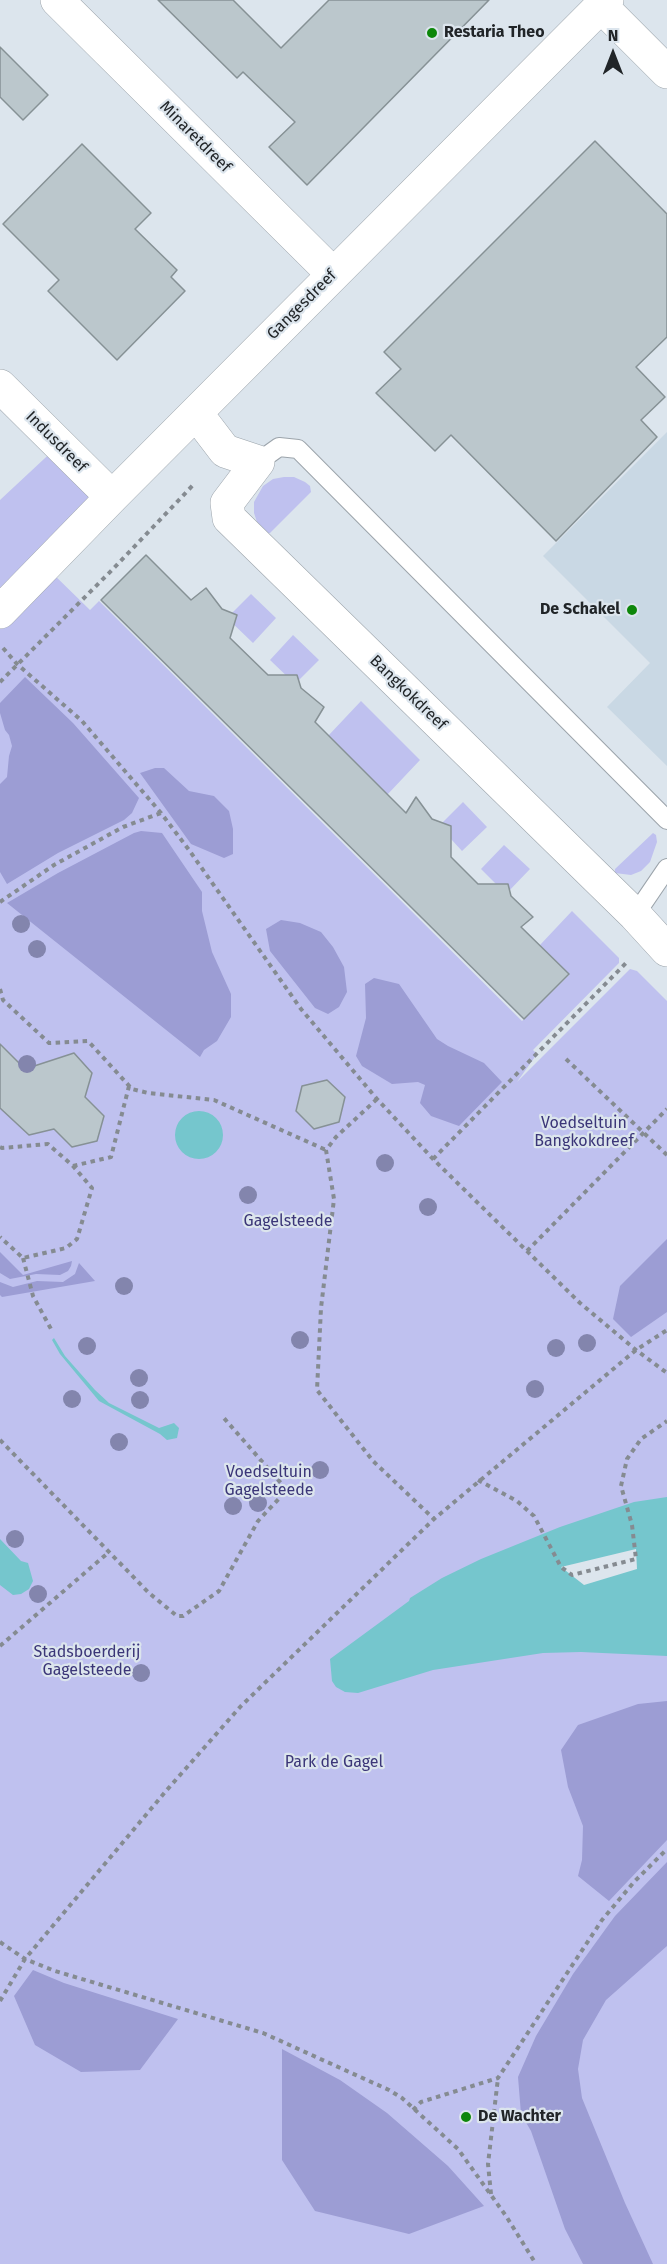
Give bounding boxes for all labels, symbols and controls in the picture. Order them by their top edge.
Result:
place label: Restaria Theo [444,23,544,43]
north arrow [583,24,643,84]
marker: Restaria Theo [425,26,439,40]
text: N [608,26,618,45]
street label: Minaretdreef [155,97,235,177]
street label: Gangesdreef [263,266,341,344]
street label: Indusdreef [21,407,91,477]
place label: De Schakel [540,600,620,620]
marker: De Schakel [625,603,639,617]
street label: Bangkokdreef [365,651,451,735]
park label: Voedseltuin Bangkokdreef [534,1114,634,1152]
park label: Gagelsteede [244,1212,332,1232]
park label: Voedseltuin Gagelsteede [225,1463,313,1501]
park label: Stadsboerderij Gagelsteede [34,1643,140,1681]
park label: Park de Gagel [285,1753,383,1773]
place label: De Wachter [478,2107,561,2127]
marker: De Wachter [459,2110,473,2124]

